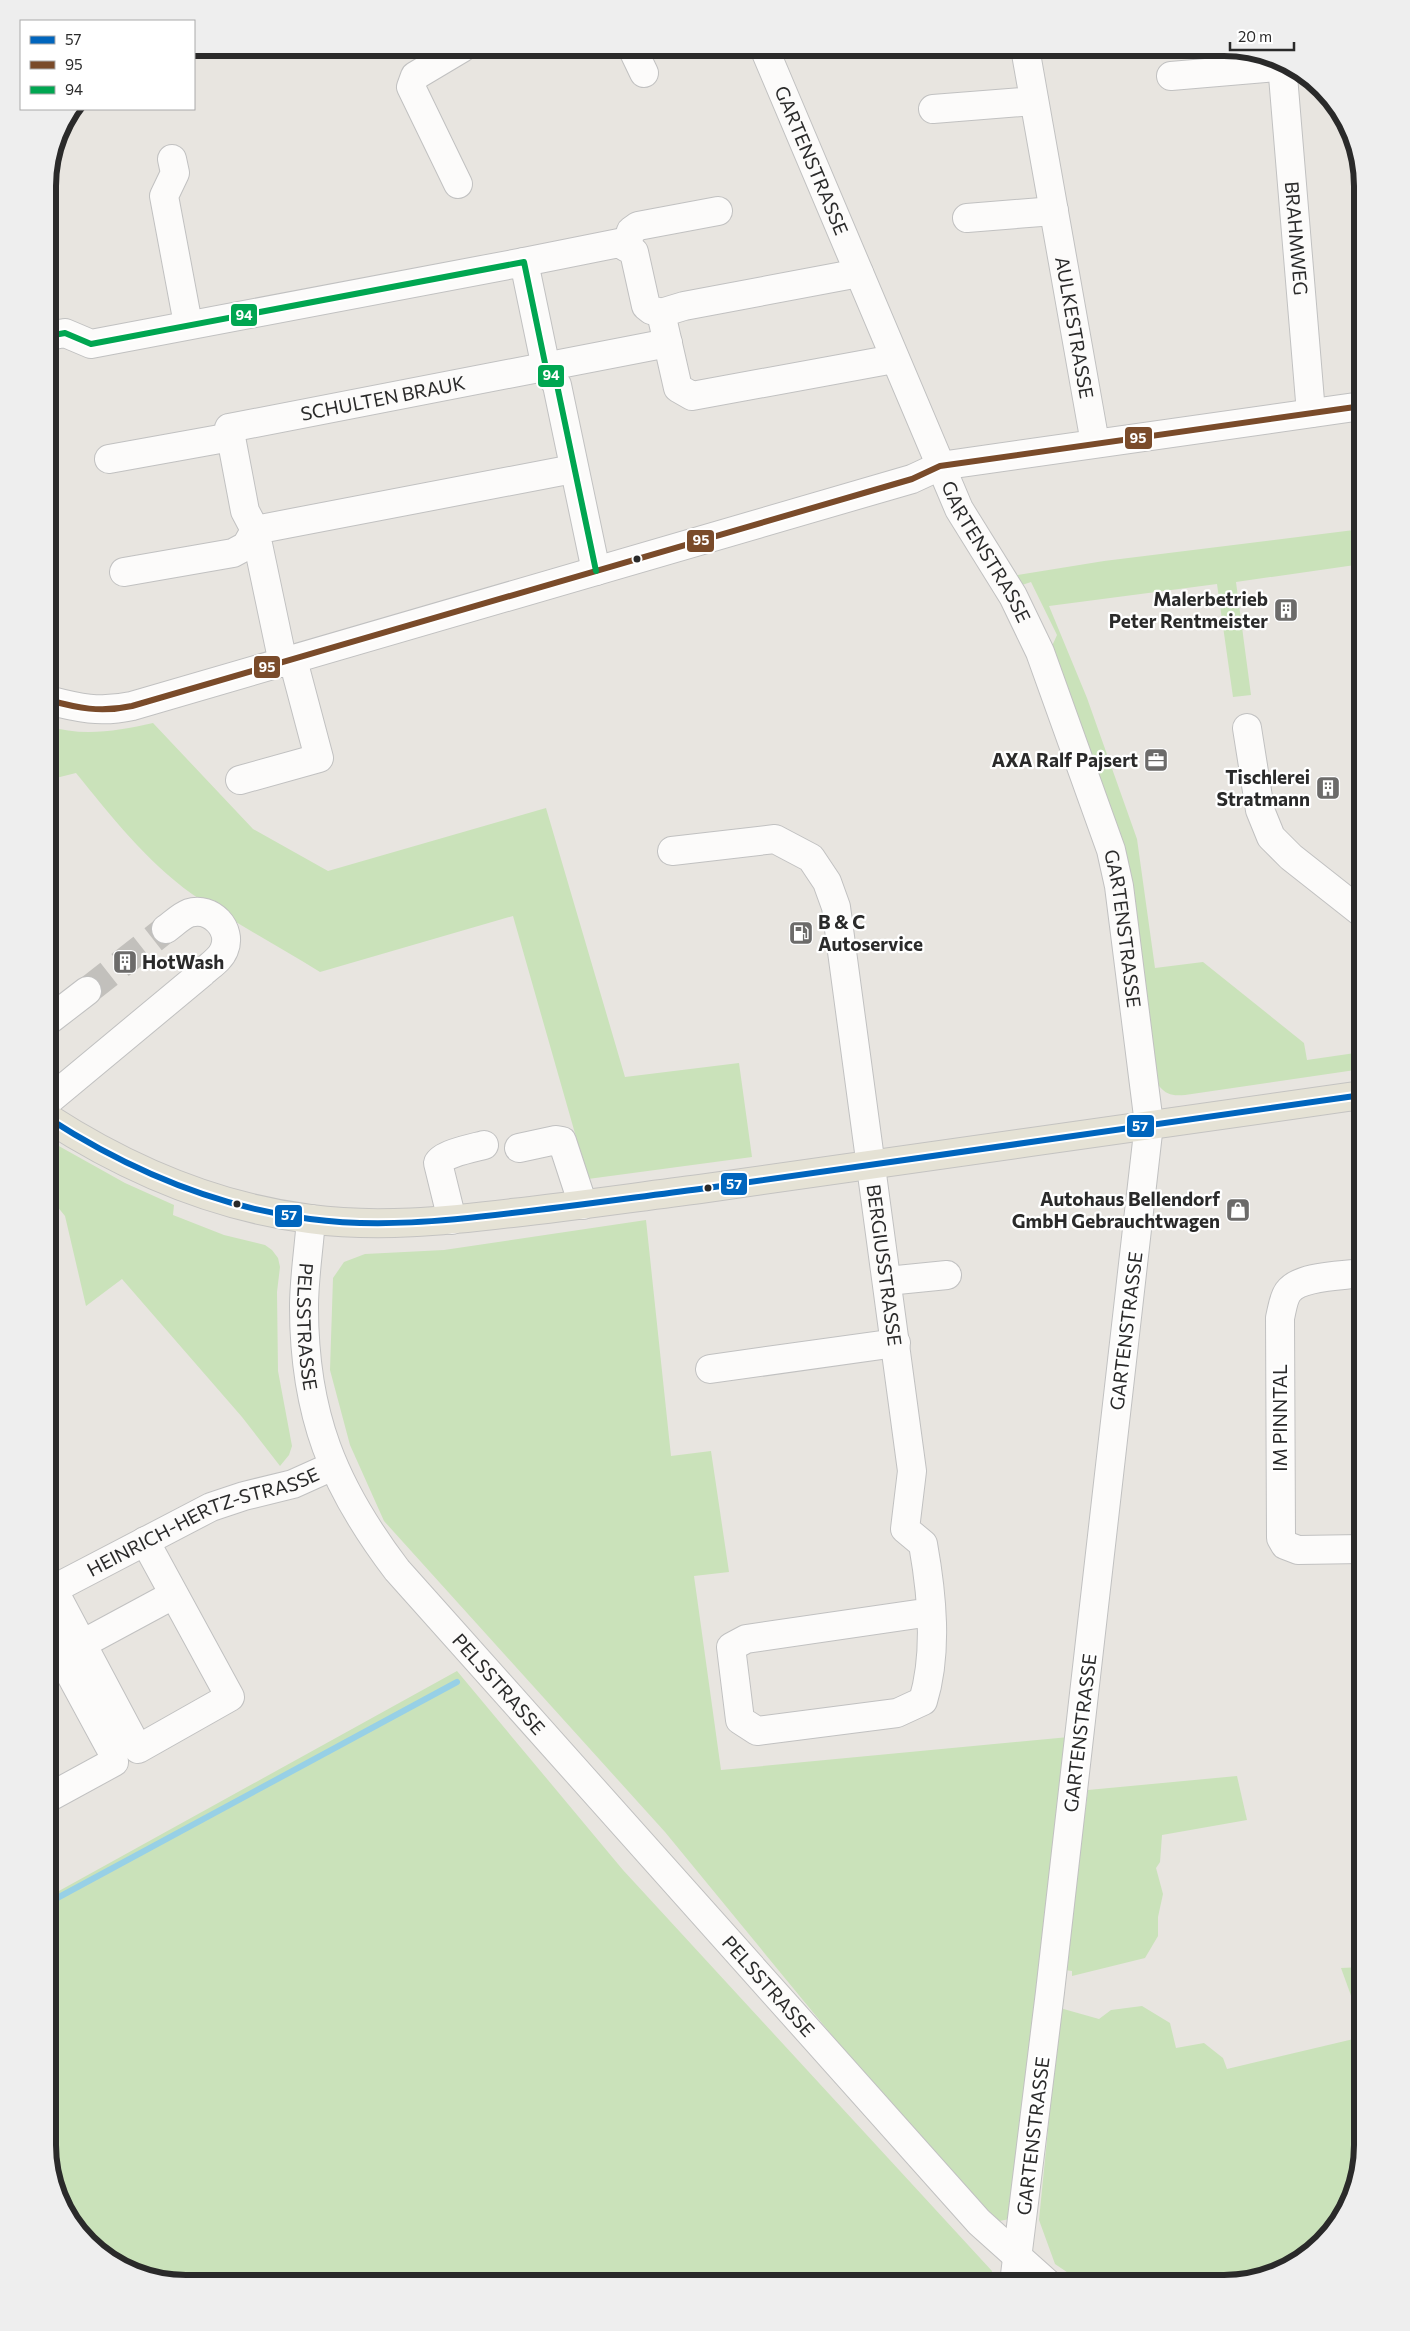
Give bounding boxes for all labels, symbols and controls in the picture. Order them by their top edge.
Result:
legend [20,20,195,110]
scale bar [1230,20,1294,52]
text: 20 m [1238,27,1272,45]
text: 57 [65,30,82,48]
text: 95 [65,55,83,73]
text: 94 [65,80,83,98]
street label: GARTENSTRASSE [770,82,854,238]
street label: BRAHMWEG [1281,180,1313,296]
street label: AULKESTRASSE [1051,255,1099,400]
line badge: 94 [230,303,258,327]
text: 94 [235,306,253,323]
line badge: 94 [537,364,565,388]
text: 94 [542,366,560,383]
street label: SCHULTEN BRAUK [299,370,467,425]
line badge: 95 [1124,426,1153,450]
text: 95 [1130,429,1146,446]
street label: GARTENSTRASSE [937,477,1036,626]
line badge: 95 [686,529,715,553]
text: 95 [693,531,709,548]
unlabelled marker [632,554,642,564]
place label: Malerbetrieb Peter Rentmeister [1109,587,1268,632]
building icon: Malerbetrieb Peter Rentmeister [1273,597,1299,623]
line badge: 95 [253,655,281,679]
text: 95 [259,658,275,675]
office icon: AXA Ralf Pajsert [1143,747,1169,773]
place label: AXA Ralf Pajsert [992,748,1138,771]
place label: Tischlerei Stratmann [1216,765,1310,810]
building icon: Tischlerei Stratmann [1315,775,1341,801]
street label: GARTENSTRASSE [1100,847,1146,1009]
place label: B & C Autoservice [818,910,923,955]
fuel station icon: B & C Autoservice [788,920,814,946]
building icon: HotWash [112,949,138,975]
place label: HotWash [142,950,224,973]
line badge: 57 [1126,1114,1155,1138]
text: 57 [1132,1117,1148,1134]
line badge: 57 [720,1172,748,1196]
text: 57 [726,1175,742,1192]
unlabelled marker [703,1183,713,1193]
street label: BERGIUSSTRASSE [862,1183,907,1347]
place label: Autohaus Bellendorf GmbH Gebrauchtwagen [1012,1187,1220,1232]
shop icon: Autohaus Bellendorf GmbH Gebrauchtwagen [1225,1197,1251,1223]
unlabelled marker [232,1199,242,1209]
line badge: 57 [274,1204,303,1228]
text: 57 [281,1206,297,1223]
street label: GARTENSTRASSE [1104,1250,1147,1412]
street label: PELSSTRASSE [293,1262,323,1392]
street label: IM PINNTAL [1268,1364,1291,1472]
street label: HEINRICH-HERTZ-STRASSE [83,1462,323,1581]
street label: PELSSTRASSE [448,1628,550,1739]
street label: GARTENSTRASSE [1058,1652,1101,1814]
street label: PELSSTRASSE [718,1931,820,2041]
street label: GARTENSTRASSE [1011,2055,1054,2217]

